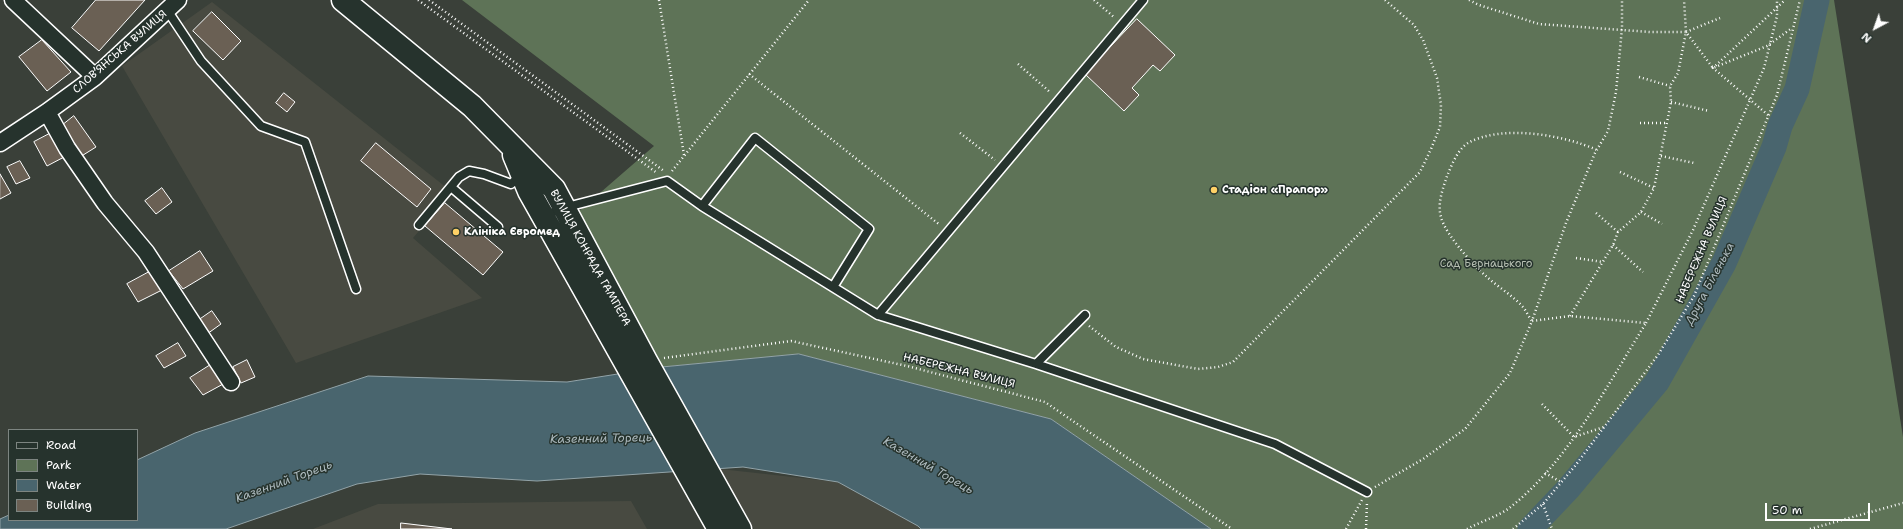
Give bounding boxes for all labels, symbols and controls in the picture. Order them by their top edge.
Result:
street label: СЛОВ’ЯНСЬКА ВУЛИЦЯ [70,8,170,96]
north arrow [1855,8,1895,48]
text: N [1859,29,1875,46]
place label: Стадіон «Прапор» [1222,183,1328,197]
marker: Стадіон «Прапор» [1209,185,1219,195]
street label: ВУЛИЦЯ КОНРАДА ГАМПЕРА [547,187,633,329]
street label: НАБЕРЕЖНА ВУЛИЦЯ [1673,194,1731,306]
place label: Клініка Євромед [464,225,560,239]
marker: Клініка Євромед [451,227,461,237]
water label: Друга Біленька [1682,240,1738,328]
park label: Сад Бернацького [1440,257,1532,271]
street label: НАБЕРЕЖНА ВУЛИЦЯ [902,351,1016,391]
legend [8,429,138,521]
water label: Казенний Торець [550,431,652,447]
water label: Казенний Торець [880,434,976,498]
text: Road [46,437,76,453]
text: Park [46,457,72,473]
water label: Казенний Торець [234,458,334,506]
text: Water [46,477,81,493]
scale bar [1767,495,1872,521]
text: Building [46,497,92,513]
text: 50 m [1772,502,1802,518]

